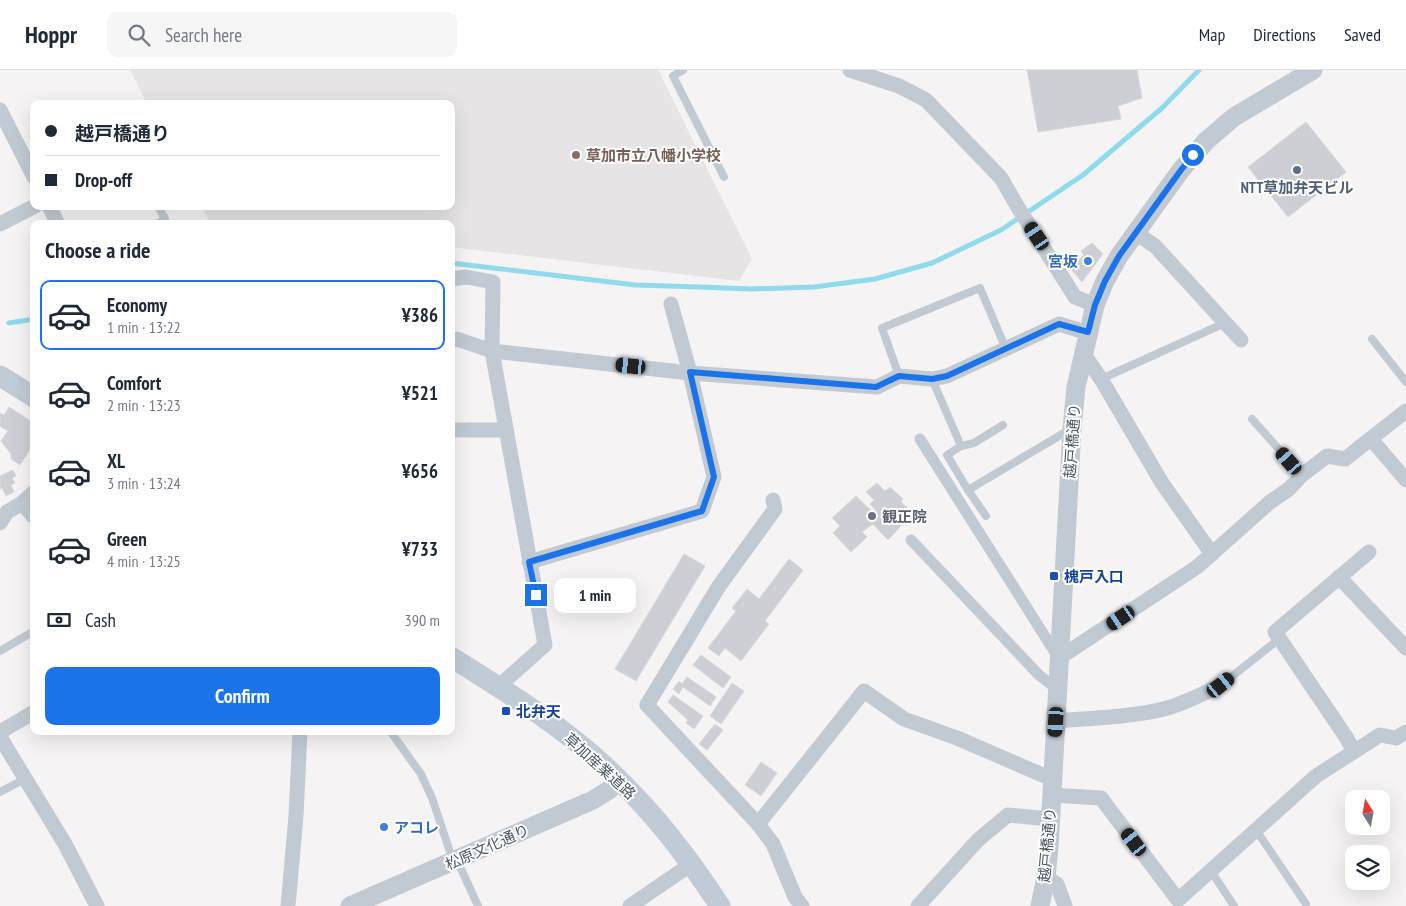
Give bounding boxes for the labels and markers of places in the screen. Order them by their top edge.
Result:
place label: 草加市立八幡小学校 [586,146,721,165]
marker: 草加市立八幡小学校 [570,149,582,161]
marker: NTT草加弁天ビル [1291,164,1303,176]
place label: NTT草加弁天ビル [1241,178,1353,197]
place label: 宮坂 [1048,252,1078,271]
marker: 宮坂 [1082,255,1094,267]
place label: 観正院 [882,507,927,526]
marker: 観正院 [866,510,878,522]
place label: 槐戸入口 [1064,567,1124,586]
marker: 槐戸入口 [1048,570,1060,582]
place label: 北弁天 [516,702,561,721]
marker: 北弁天 [500,705,512,717]
place label: アコレ [394,818,439,837]
marker: アコレ [378,821,390,833]

